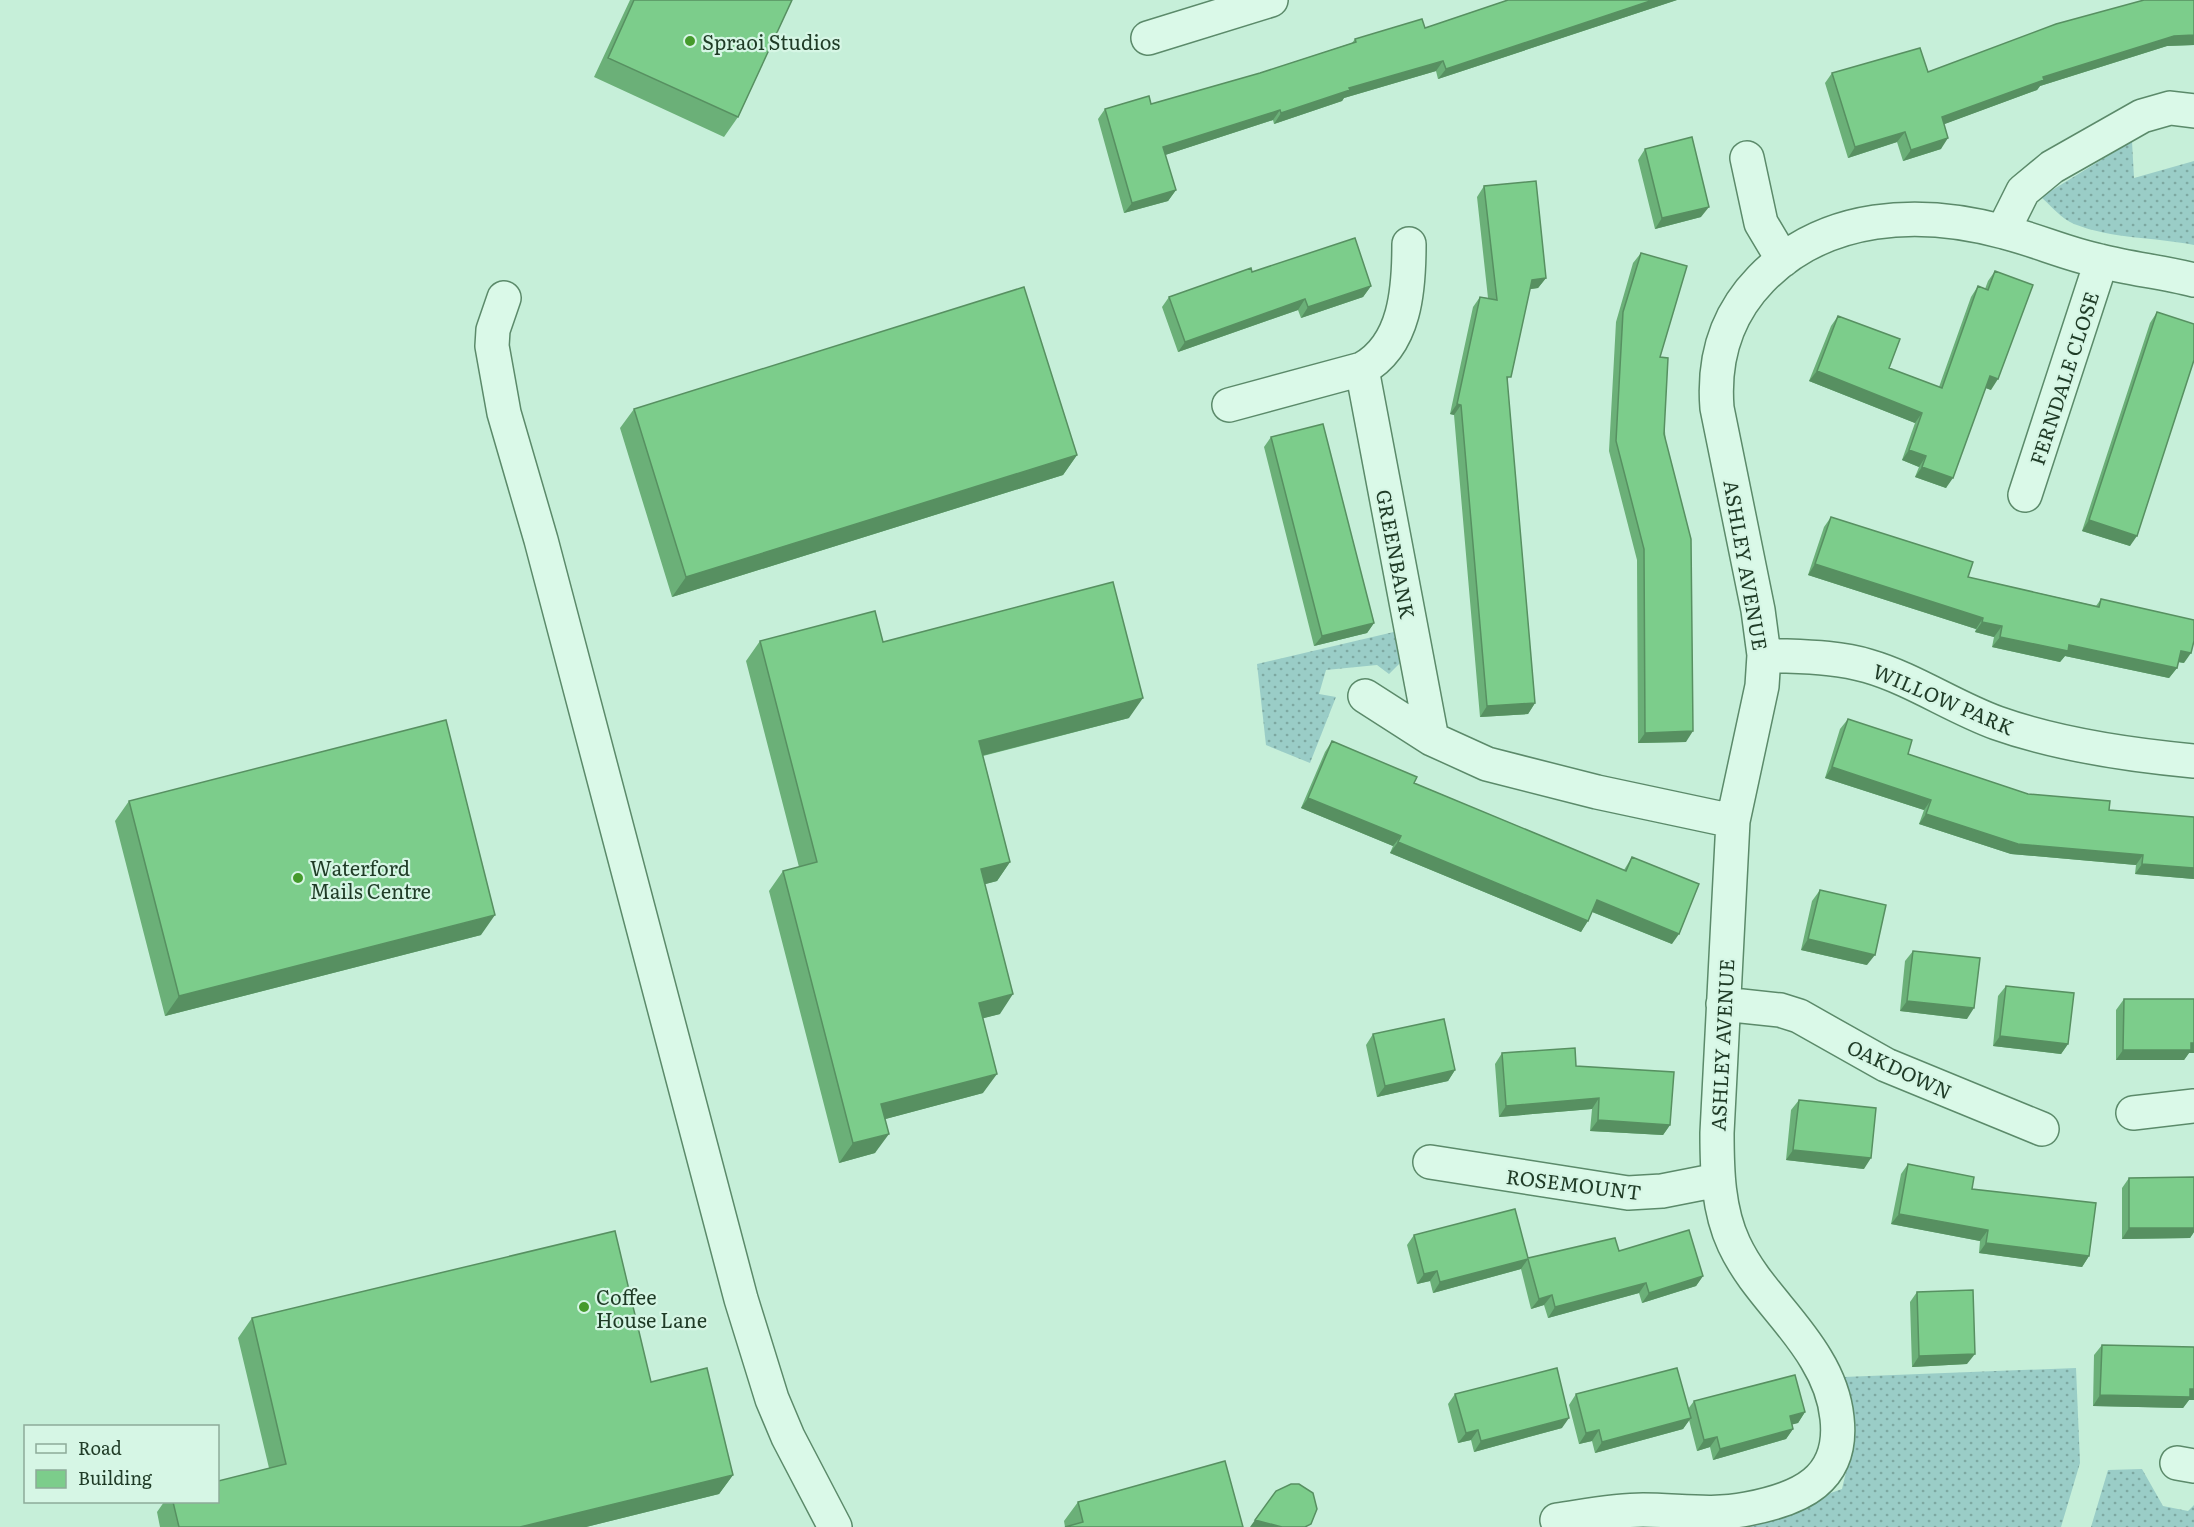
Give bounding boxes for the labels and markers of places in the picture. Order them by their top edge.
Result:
place label: Spraoi Studios [702,26,840,56]
marker: Spraoi Studios [683,34,697,48]
place label: Waterford Mails Centre [310,852,431,905]
marker: Waterford Mails Centre [291,871,305,885]
place label: Coffee House Lane [596,1281,707,1334]
marker: Coffee House Lane [577,1300,591,1314]

